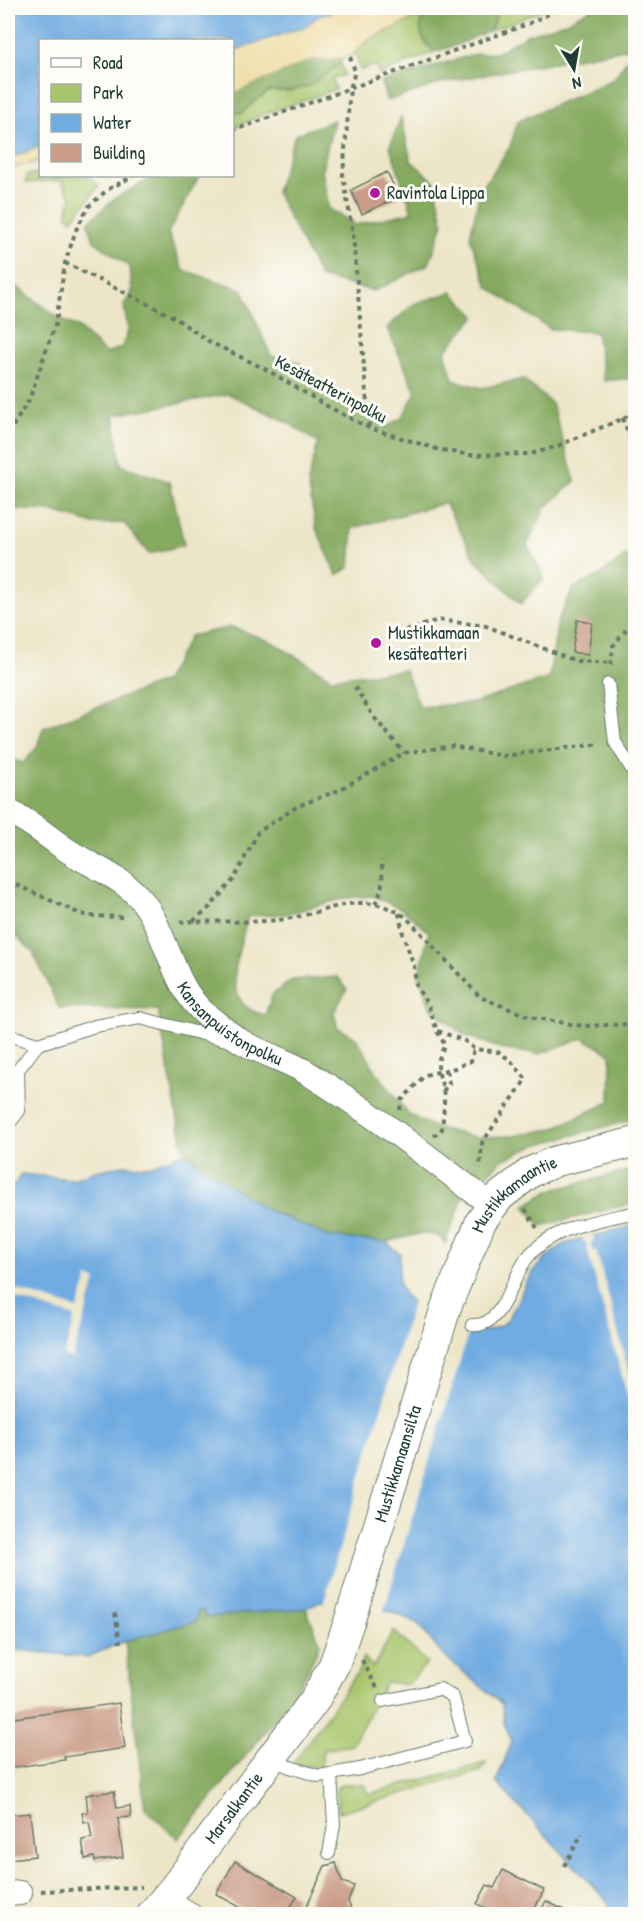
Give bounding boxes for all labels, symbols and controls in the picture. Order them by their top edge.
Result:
legend [39,39,234,177]
north arrow [544,39,604,99]
text: Road [93,50,123,75]
text: N [570,72,583,95]
text: Park [93,80,124,105]
text: Water [93,110,131,135]
text: Building [93,140,145,165]
place label: Ravintola Lippa [387,180,484,205]
marker: Ravintola Lippa [368,186,382,200]
street label: Kesäteatterinpolku [271,348,392,429]
place label: Mustikkamaan kesäteatteri [388,620,480,666]
marker: Mustikkamaan kesäteatteri [369,636,383,650]
street label: Kansanpuistonpolku [171,977,287,1071]
street label: Mustikkamaantie [465,1149,561,1236]
street label: Mustikkamaansilta [368,1402,427,1525]
street label: Marsalkantie [198,1767,269,1849]

